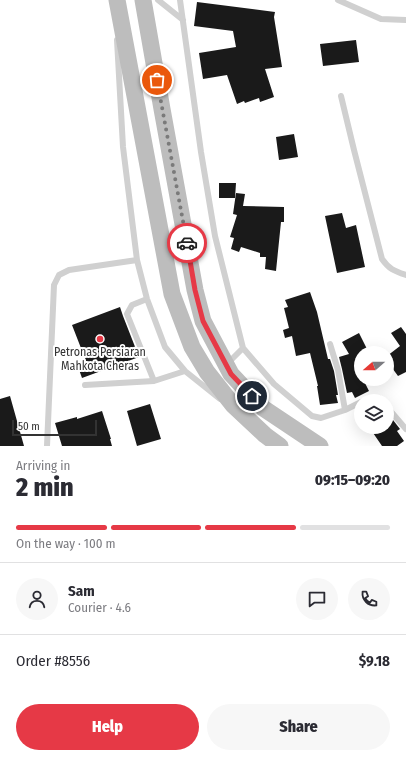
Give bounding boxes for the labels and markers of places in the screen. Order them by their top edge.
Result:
pin [140,63,174,97]
marker: Petronas Persiaran Mahkota Cheras [95,334,105,344]
place label: Petronas Persiaran Mahkota Cheras [54,345,146,373]
pin [235,379,269,413]

